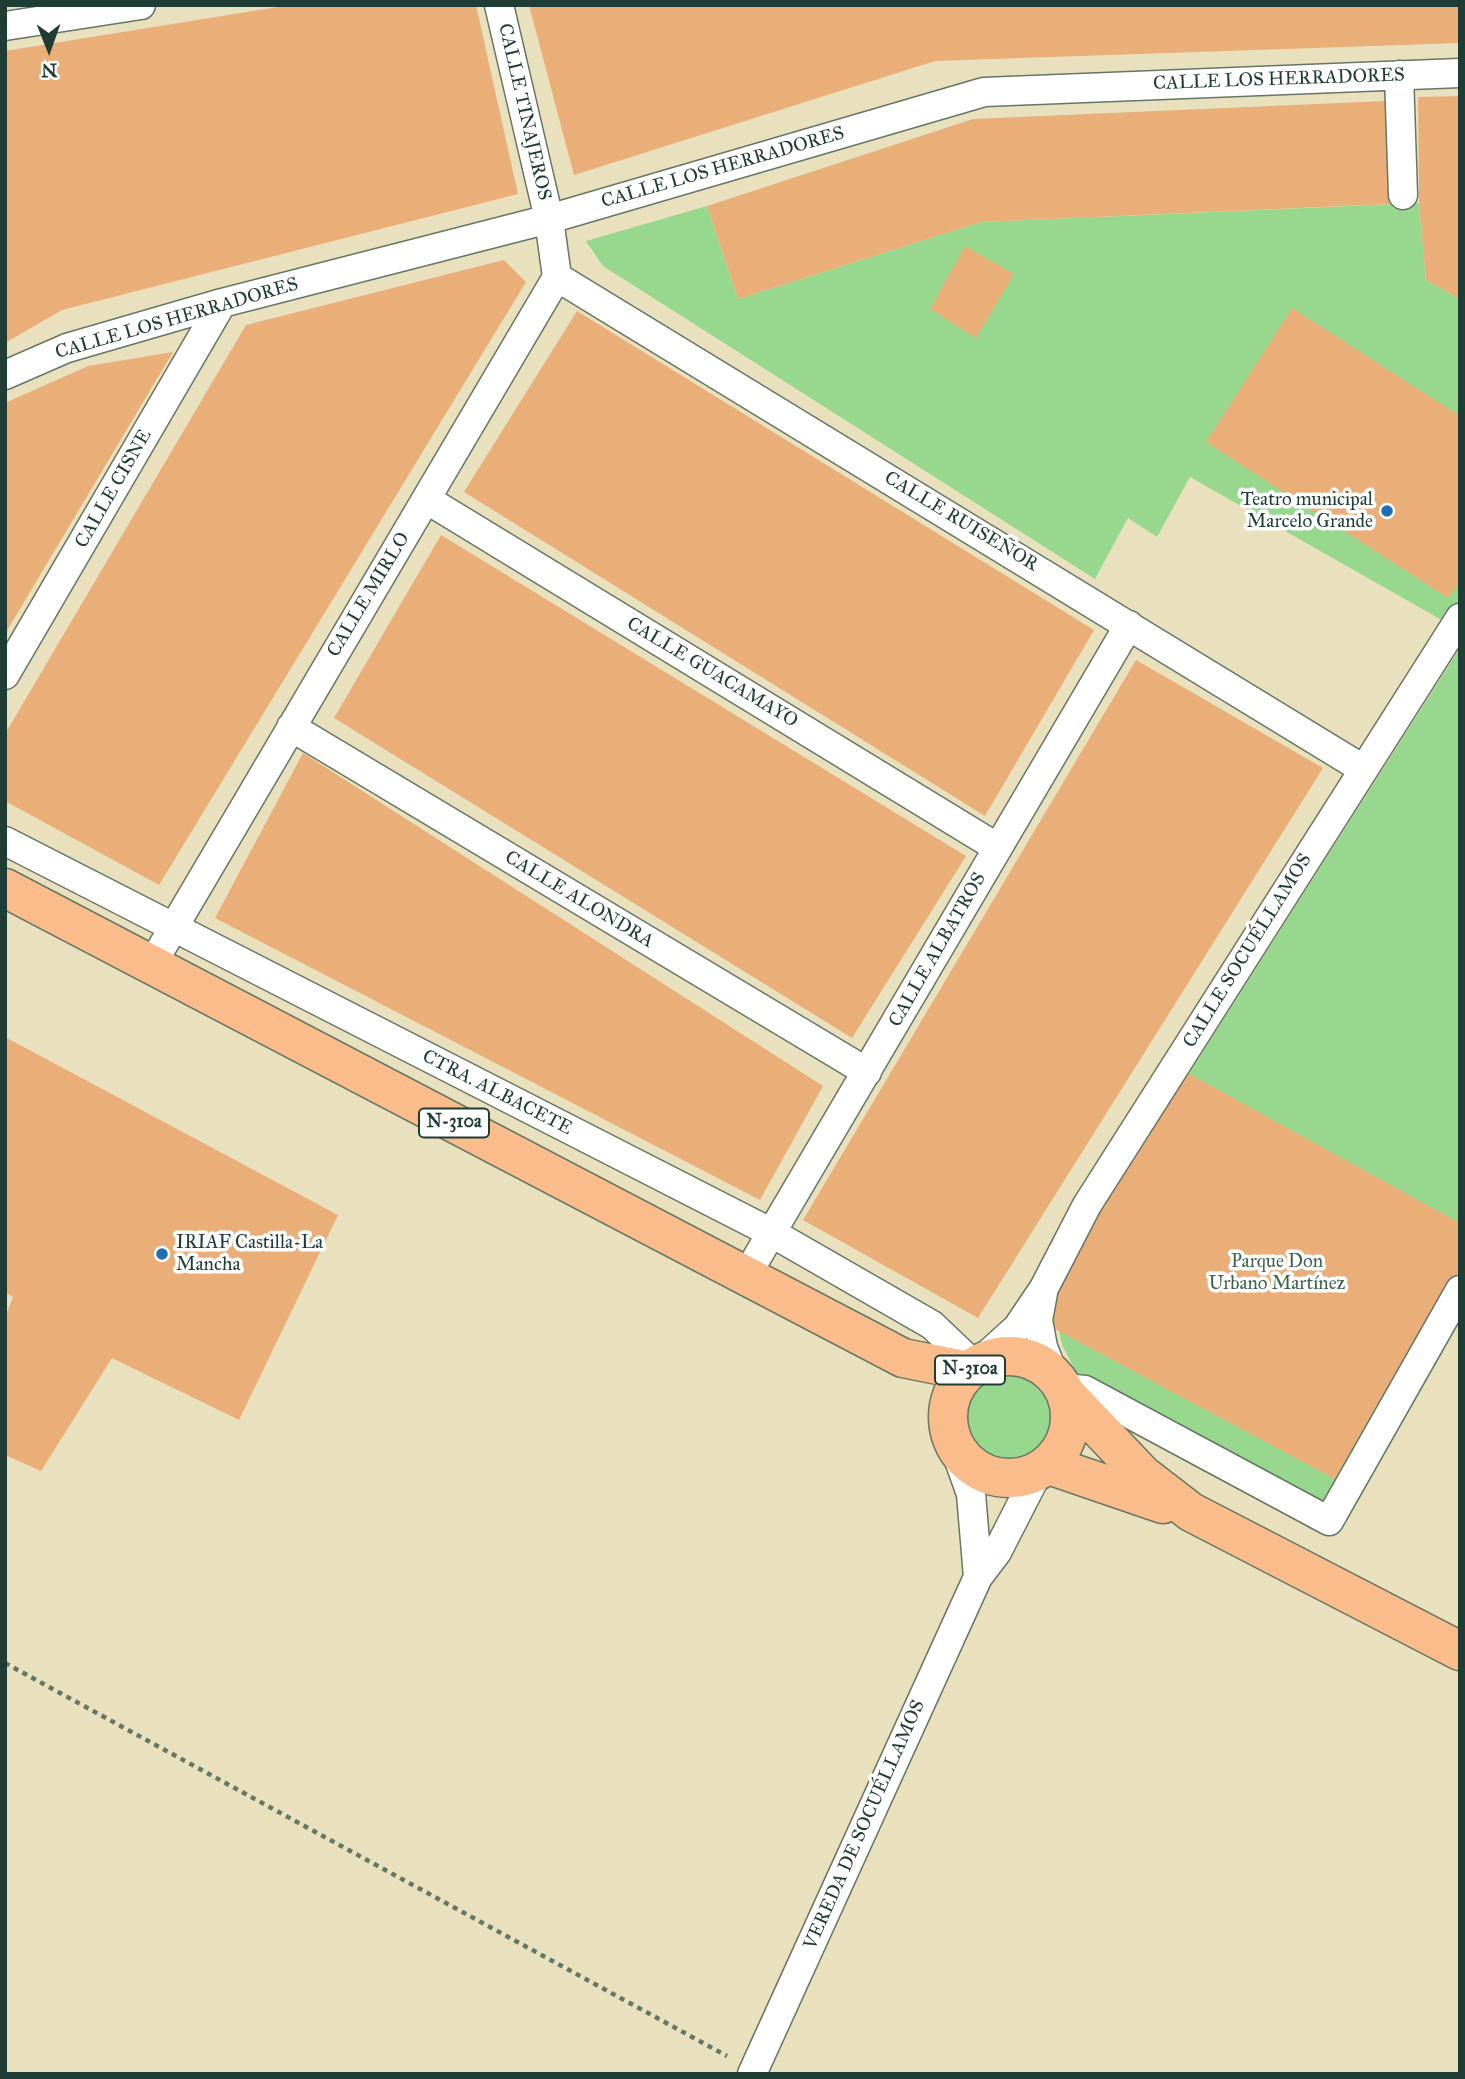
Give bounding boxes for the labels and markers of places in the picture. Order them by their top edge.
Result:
place label: Teatro municipal Marcelo Grande [1241,489,1373,533]
marker: Teatro municipal Marcelo Grande [1379,503,1395,519]
place label: IRIAF Castilla-La Mancha [176,1232,323,1276]
marker: IRIAF Castilla-La Mancha [154,1246,170,1262]

